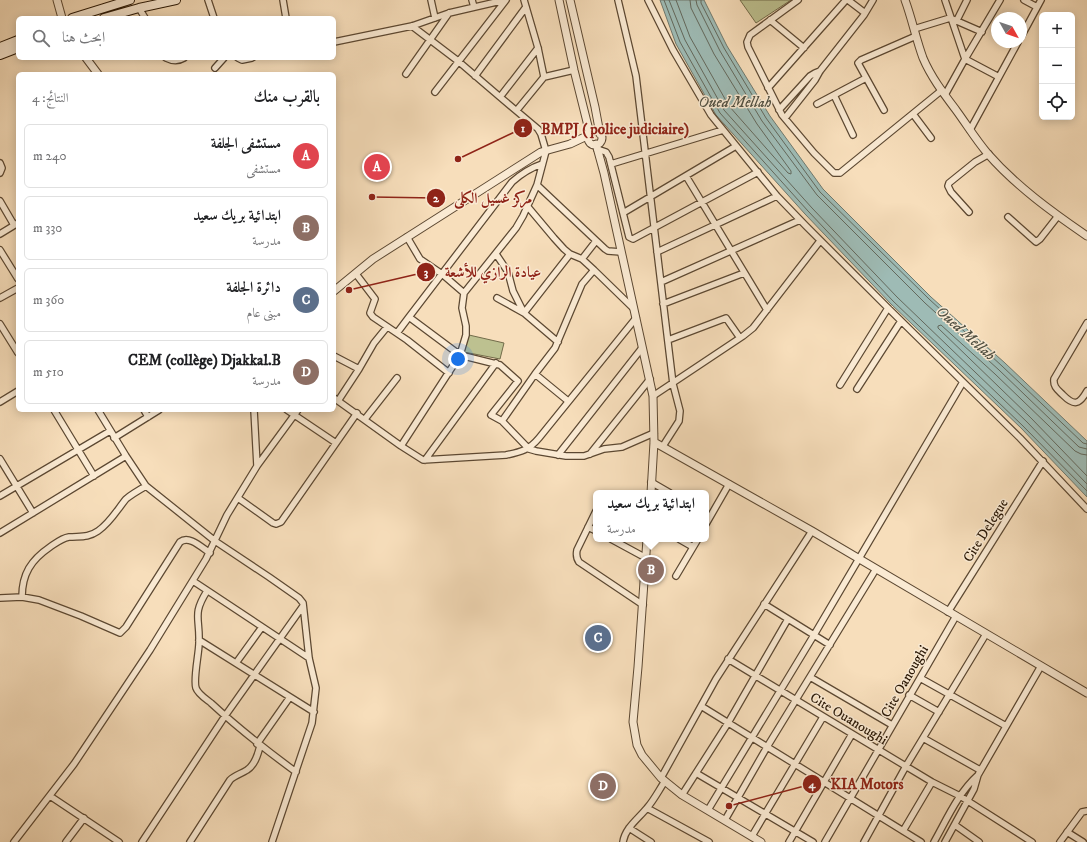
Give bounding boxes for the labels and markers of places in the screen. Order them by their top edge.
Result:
callout: BMPJ ( police judiciaire) [513,115,697,142]
pin: A [364,152,390,182]
callout: مركز غسيل الكلى [426,184,540,211]
callout: عيادة الرازي للأشعة [416,259,549,286]
pin: B [638,555,664,585]
pin: C [585,623,611,653]
pin: D [590,771,616,801]
callout: KIA Motors [802,771,911,798]

